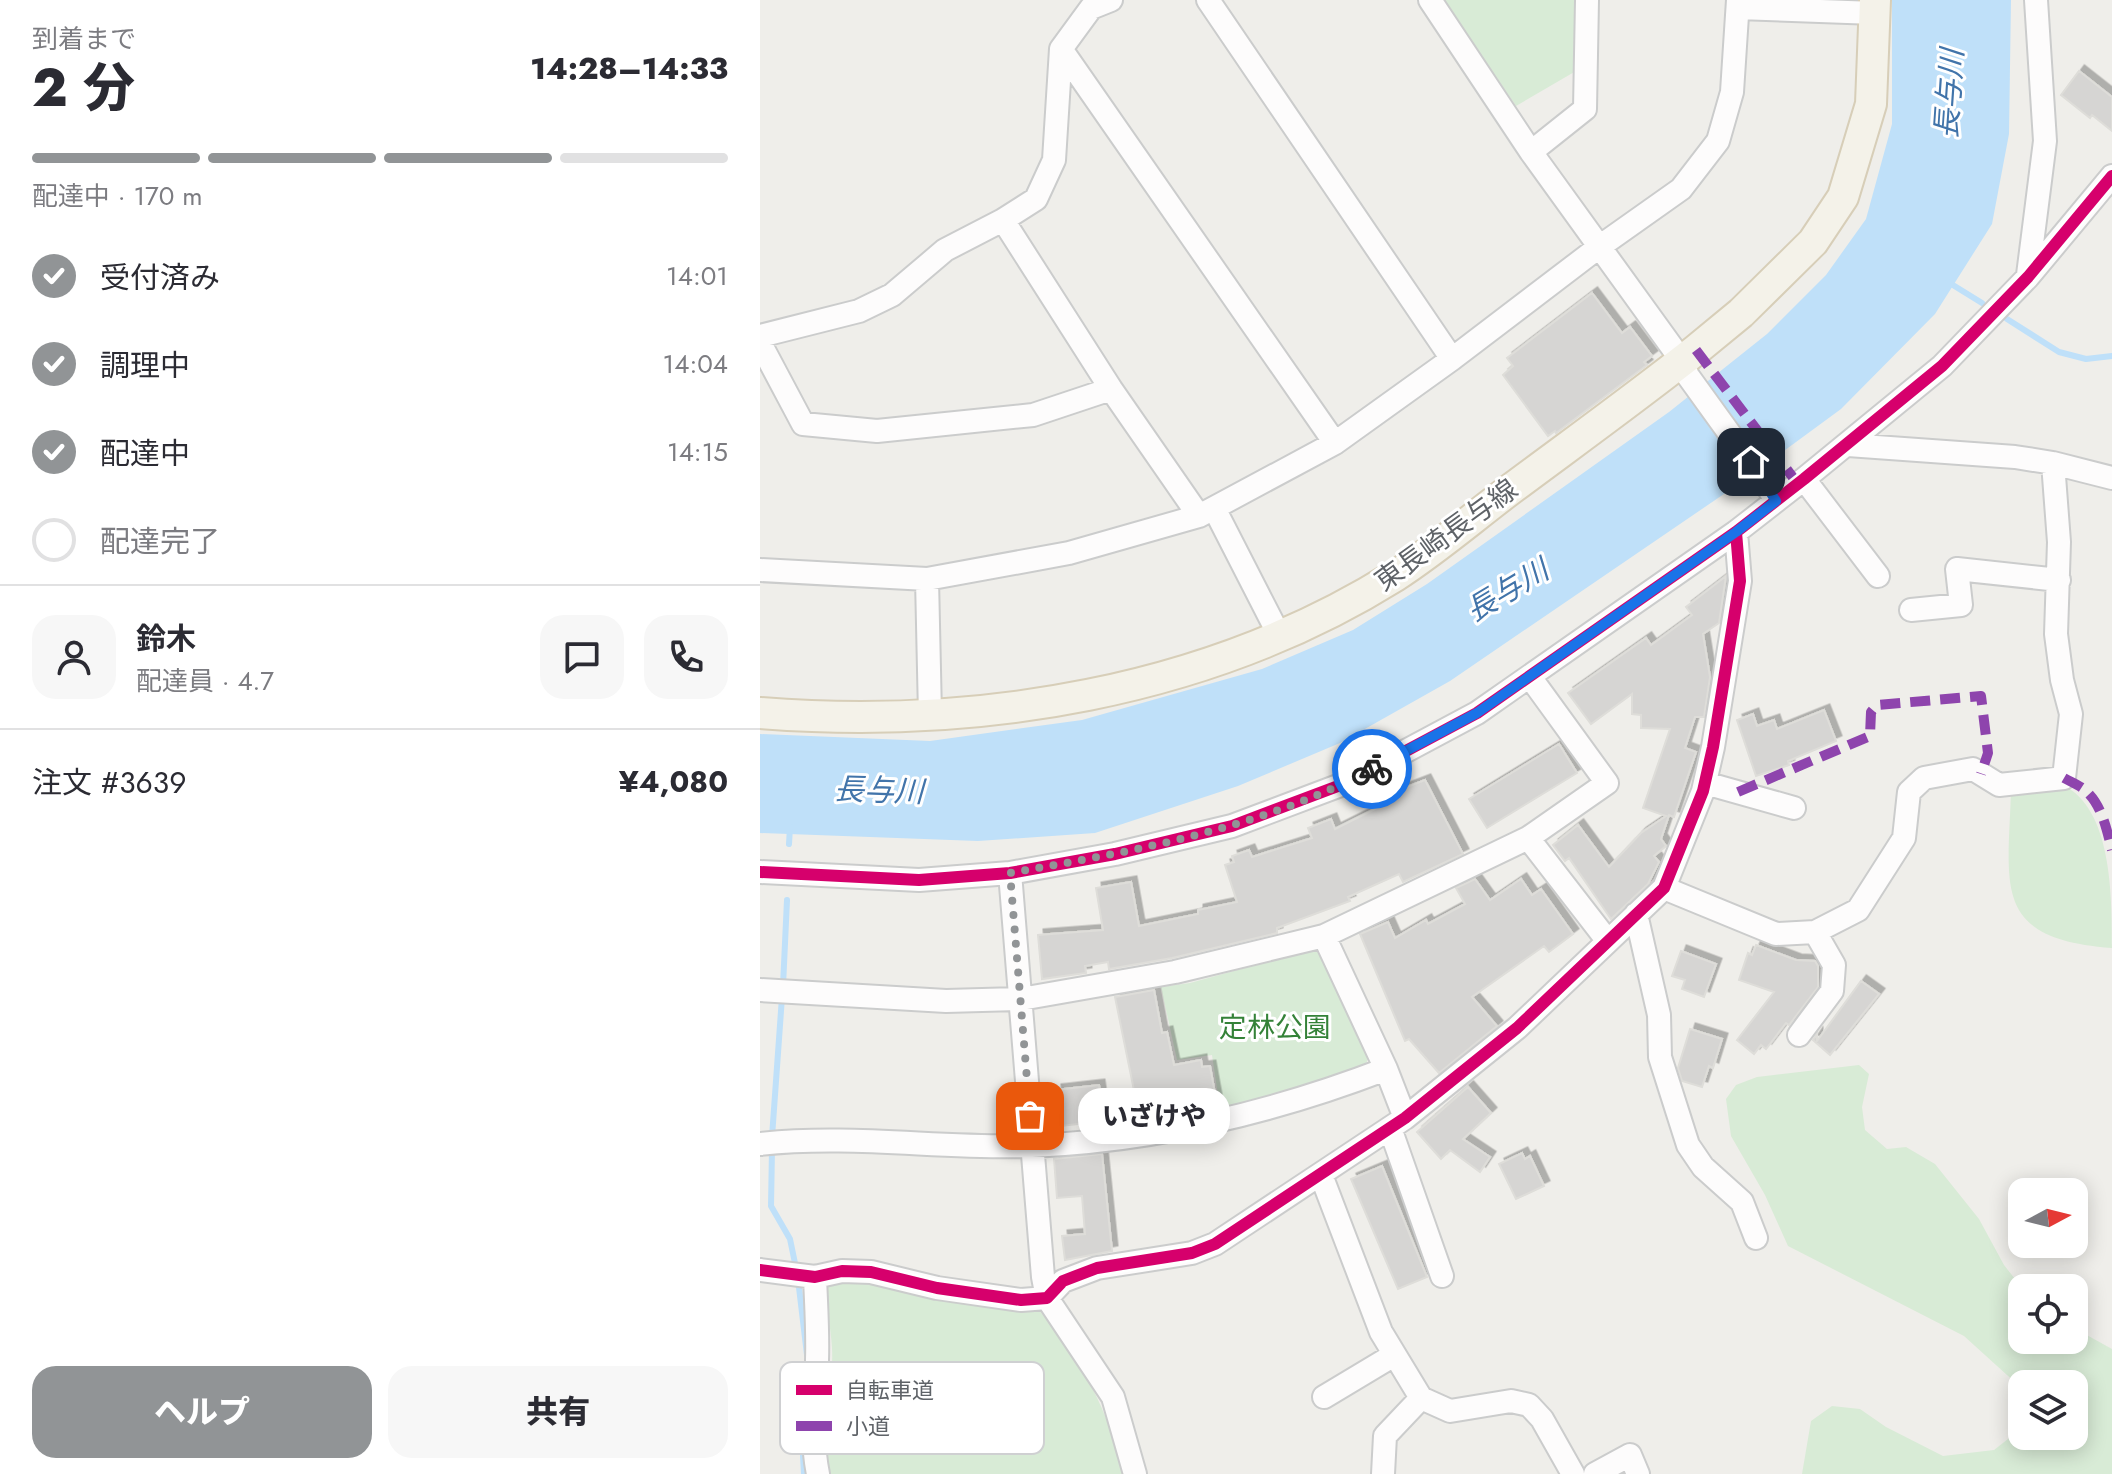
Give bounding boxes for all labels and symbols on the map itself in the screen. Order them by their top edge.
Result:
water label: 長与川 [1924,45,1974,140]
pin [1717,428,1785,496]
street label: 東長崎長与線 [1366,469,1526,601]
water label: 長与川 [1457,547,1559,632]
courier [1332,729,1412,809]
water label: 長与川 [833,767,928,813]
park label: 定林公園 [1219,1007,1331,1048]
pin [996,1082,1064,1150]
callout: いざけや [1078,1088,1230,1144]
north arrow [2008,1178,2088,1258]
legend [780,1362,1044,1454]
text: 自転車道 [846,1374,934,1406]
text: 小道 [846,1410,890,1442]

